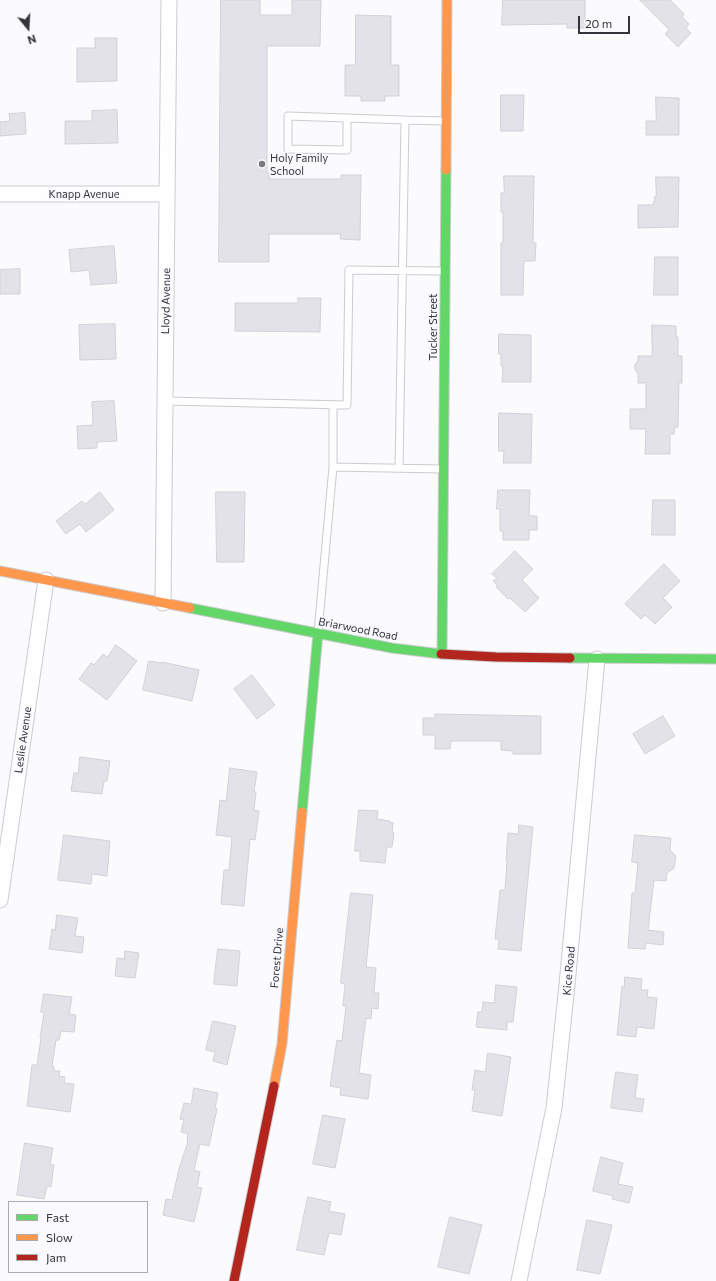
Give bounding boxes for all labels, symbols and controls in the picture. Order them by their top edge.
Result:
north arrow [8,8,48,48]
scale bar [580,8,632,34]
text: 20 m [585,16,612,30]
text: N [26,32,38,47]
place label: Holy Family School [270,151,328,177]
marker: Holy Family School [257,159,267,169]
street label: Knapp Avenue [48,187,120,201]
street label: Lloyd Avenue [159,268,173,334]
street label: Tucker Street [426,294,440,360]
street label: Briarwood Road [317,615,399,643]
street label: Leslie Avenue [12,706,34,774]
street label: Forest Drive [268,927,286,989]
street label: Kice Road [560,946,578,996]
legend [8,1201,148,1273]
text: Fast [46,1210,69,1224]
text: Slow [46,1230,73,1244]
text: Jam [46,1250,66,1264]

